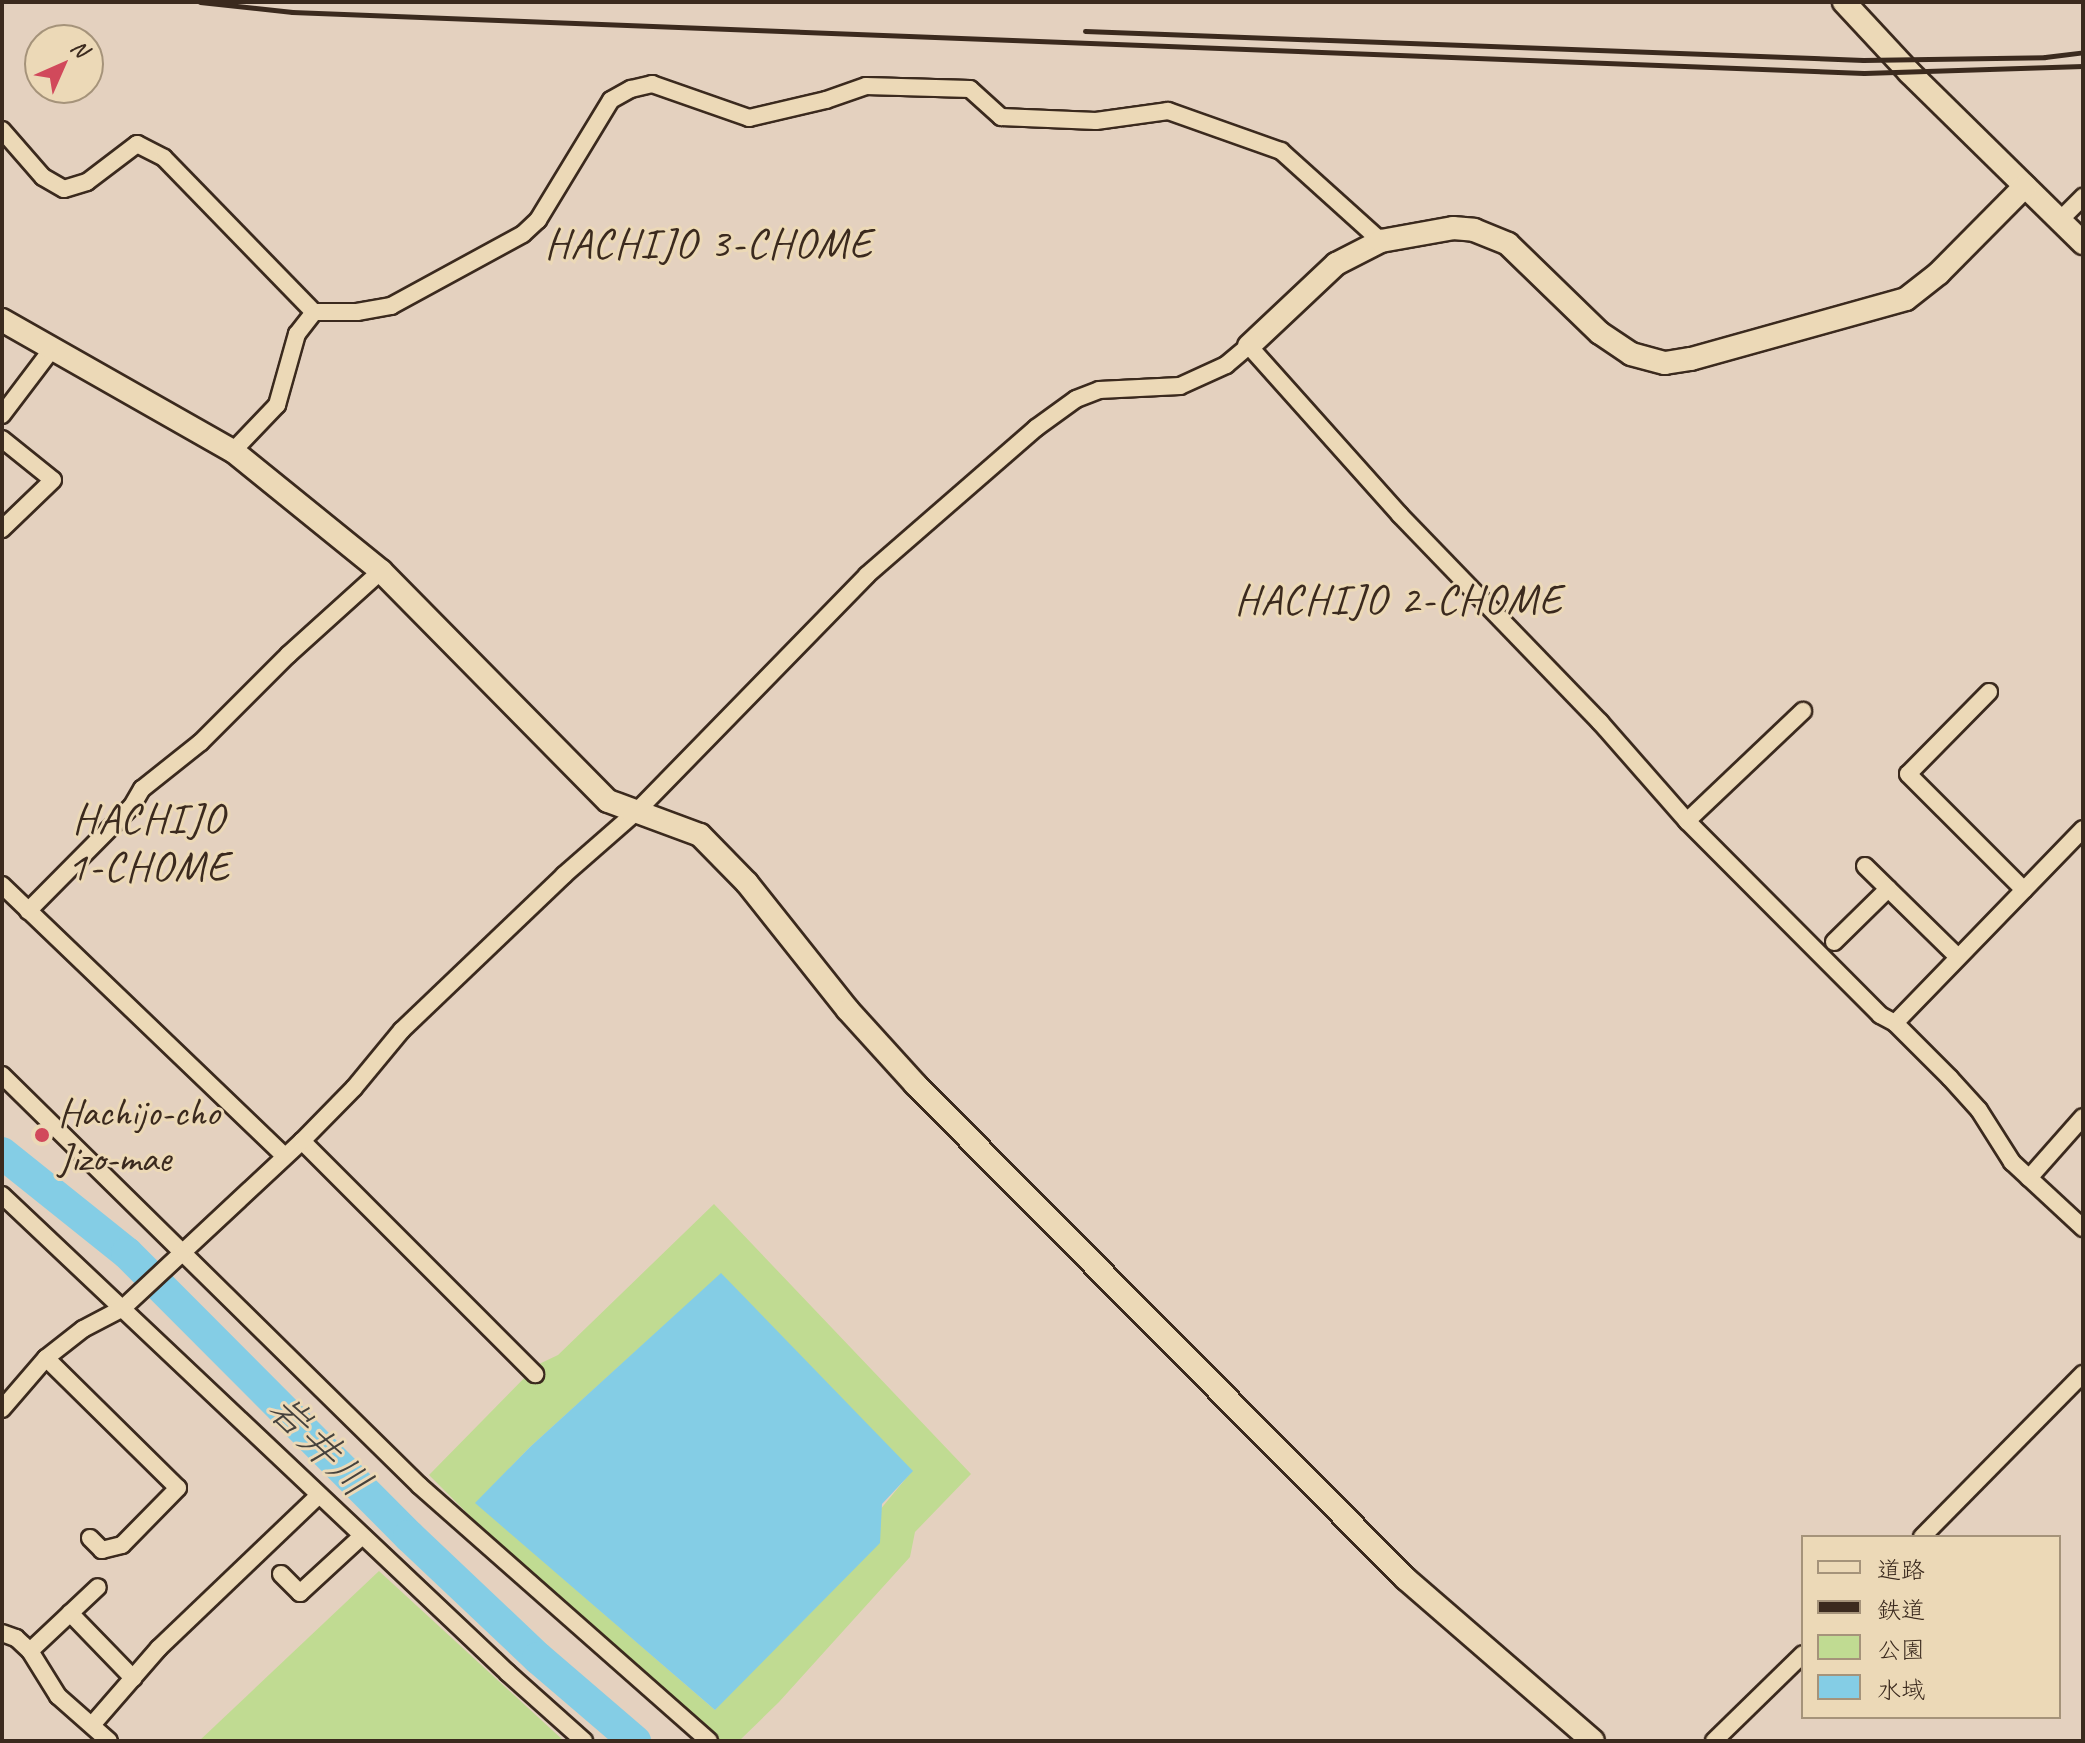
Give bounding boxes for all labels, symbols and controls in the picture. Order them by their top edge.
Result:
north arrow [24,24,104,104]
text: N [65,34,94,63]
district label: HACHIJO 3-CHOME [545,219,873,269]
district label: HACHIJO 2-CHOME [1235,575,1563,625]
district label: HACHIJO 1-CHOME [67,794,231,892]
place label: Hachijo-cho Jizo-mae [58,1088,220,1182]
marker: Hachijo-cho Jizo-mae [33,1126,51,1144]
water label: 岩井川 [257,1384,381,1508]
legend [1801,1535,2061,1719]
text: 道路 [1877,1555,1925,1585]
text: 鉄道 [1877,1595,1925,1625]
text: 公園 [1877,1635,1925,1665]
text: 水域 [1877,1675,1925,1705]

